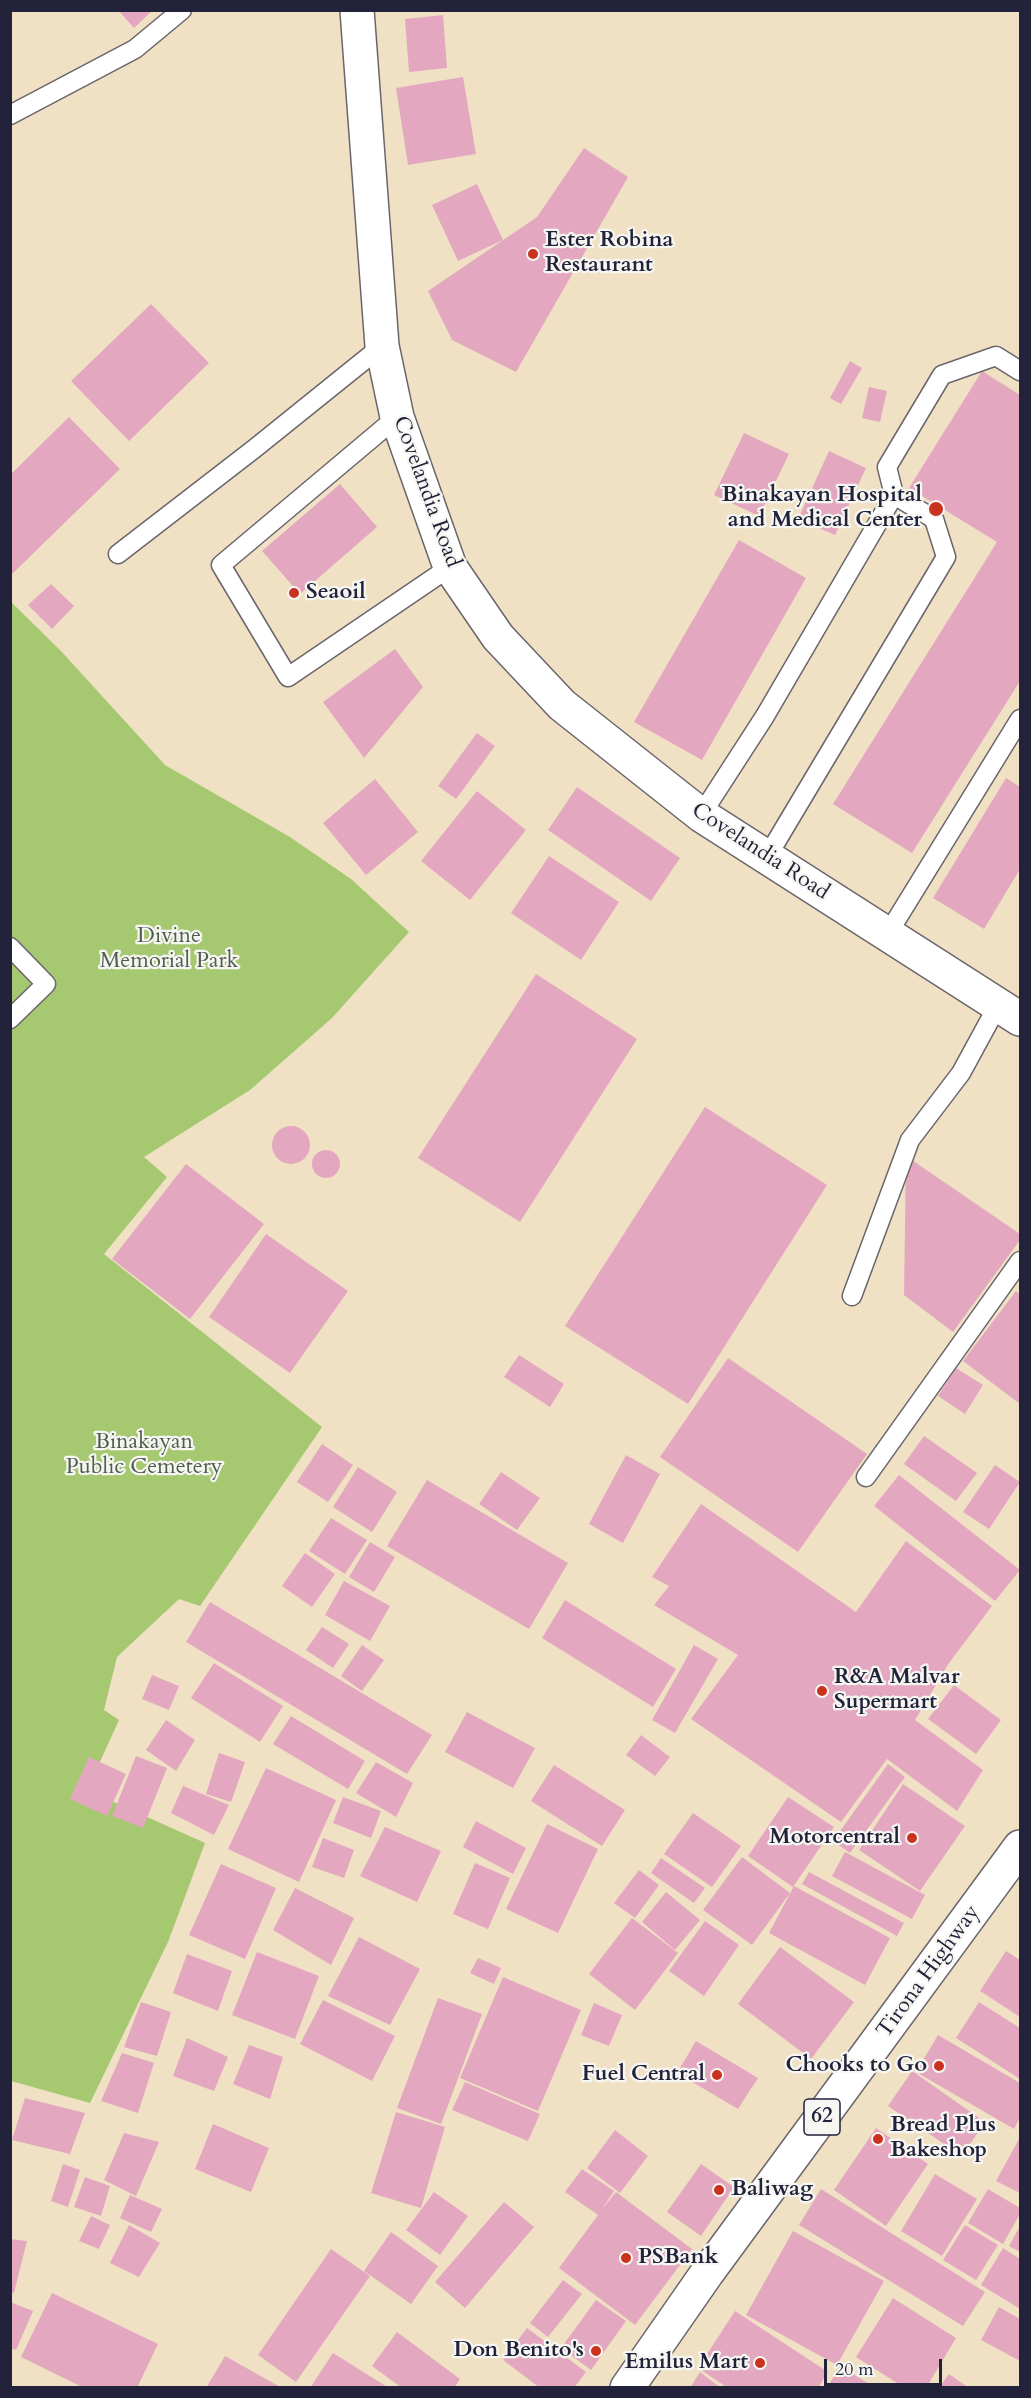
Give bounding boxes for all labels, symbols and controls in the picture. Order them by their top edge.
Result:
place label: Ester Robina Restaurant [545,228,673,280]
marker: Ester Robina Restaurant [526,247,540,261]
street label: Covelandia Road [386,413,466,571]
place label: Binakayan Hospital and Medical Center [722,483,922,534]
marker: Binakayan Hospital and Medical Center [927,500,945,518]
place label: Seaoil [306,580,366,606]
marker: Seaoil [287,586,301,600]
street label: Covelandia Road [686,798,834,906]
park label: Divine Memorial Park [100,924,238,975]
park label: Binakayan Public Cemetery [66,1430,222,1482]
place label: R&A Malvar Supermart [834,1665,960,1717]
marker: R&A Malvar Supermart [815,1684,829,1698]
place label: Motorcentral [769,1825,900,1851]
marker: Motorcentral [905,1831,919,1845]
street label: Tirona Highway [872,1900,986,2044]
place label: Chooks to Go [785,2053,927,2079]
marker: Chooks to Go [932,2059,946,2073]
place label: Fuel Central [582,2062,705,2088]
marker: Fuel Central [710,2068,724,2082]
road number: 62 [804,2099,840,2135]
place label: Bread Plus Bakeshop [890,2113,996,2164]
marker: Bread Plus Bakeshop [871,2132,885,2146]
place label: Baliwag [731,2177,813,2203]
marker: Baliwag [712,2183,726,2197]
place label: PSBank [638,2245,718,2271]
marker: PSBank [619,2251,633,2265]
place label: Don Benito's [453,2338,584,2364]
marker: Don Benito's [589,2344,603,2358]
scale bar [827,2347,946,2385]
place label: Emilus Mart [624,2350,748,2376]
marker: Emilus Mart [753,2356,767,2370]
text: 20 m [835,2357,874,2382]

